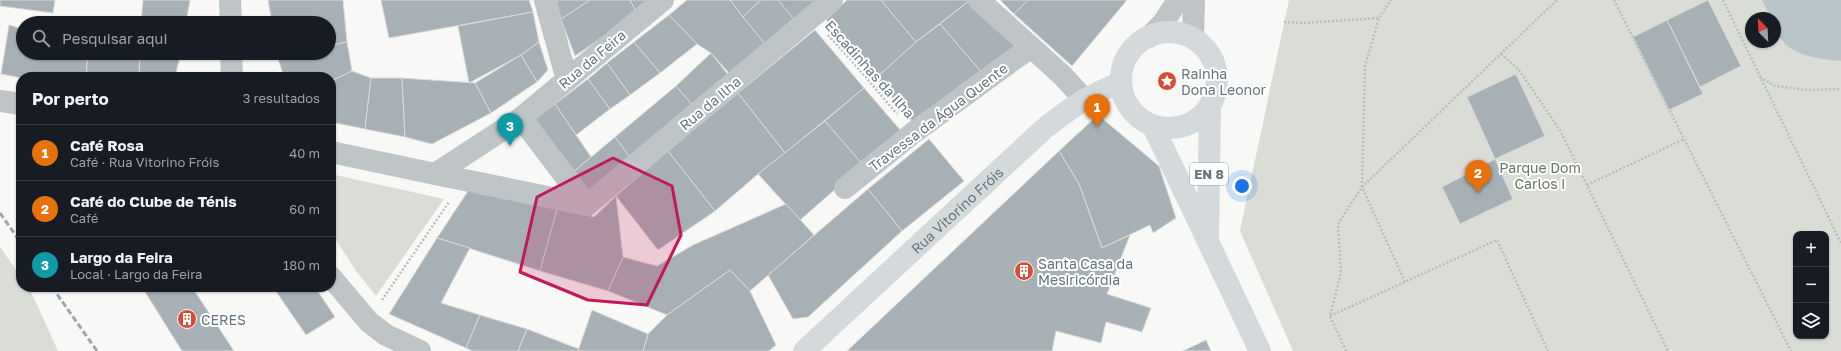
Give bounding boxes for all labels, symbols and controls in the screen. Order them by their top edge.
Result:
north arrow [1745,12,1781,48]
search box [16,16,336,60]
street label: Escadinhas da Ilha [822,17,918,121]
street label: Rua da Feira [555,26,629,92]
icon: search [30,27,52,49]
text: Pesquisar aqui [62,29,167,47]
street label: Travessa da Água Quente [865,59,1011,175]
place label: Rainha Dona Leonor [1181,65,1267,98]
place icon: Rainha Dona Leonor [1156,70,1178,92]
street label: Rua da Ilha [676,73,744,133]
text: Por perto [32,88,109,109]
text: 3 resultados [243,90,320,106]
pin: 1 [1084,94,1110,127]
pin: 3 [497,113,523,146]
text: Café Rosa [70,136,144,154]
text: 1 [42,145,48,161]
text: 40 m [289,145,320,161]
text: Café · Rua Vitorino Fróis [70,154,219,170]
park label: Parque Dom Carlos I [1499,159,1581,192]
pin: 2 [1465,160,1491,193]
street label: Rua Vitorino Fróis [907,163,1006,257]
road number: EN 8 [1190,163,1228,185]
your location [1232,176,1252,196]
text: Café do Clube de Ténis [70,192,237,210]
text: 2 [41,201,49,217]
text: 60 m [289,201,320,217]
text: Café [70,210,98,226]
map controls [1793,231,1829,339]
button: + [1793,231,1829,267]
text: Largo da Feira [70,248,173,266]
place label: Santa Casa da Mesiricórdia [1038,255,1133,288]
text: 3 [41,257,49,273]
text: 180 m [283,257,320,273]
building icon: Santa Casa da Mesiricórdia [1013,260,1035,282]
text: Local · Largo da Feira [70,266,202,282]
button: − [1793,267,1829,303]
button: layers [1793,303,1829,339]
building icon: CERES [176,308,198,330]
place label: CERES [201,311,246,328]

